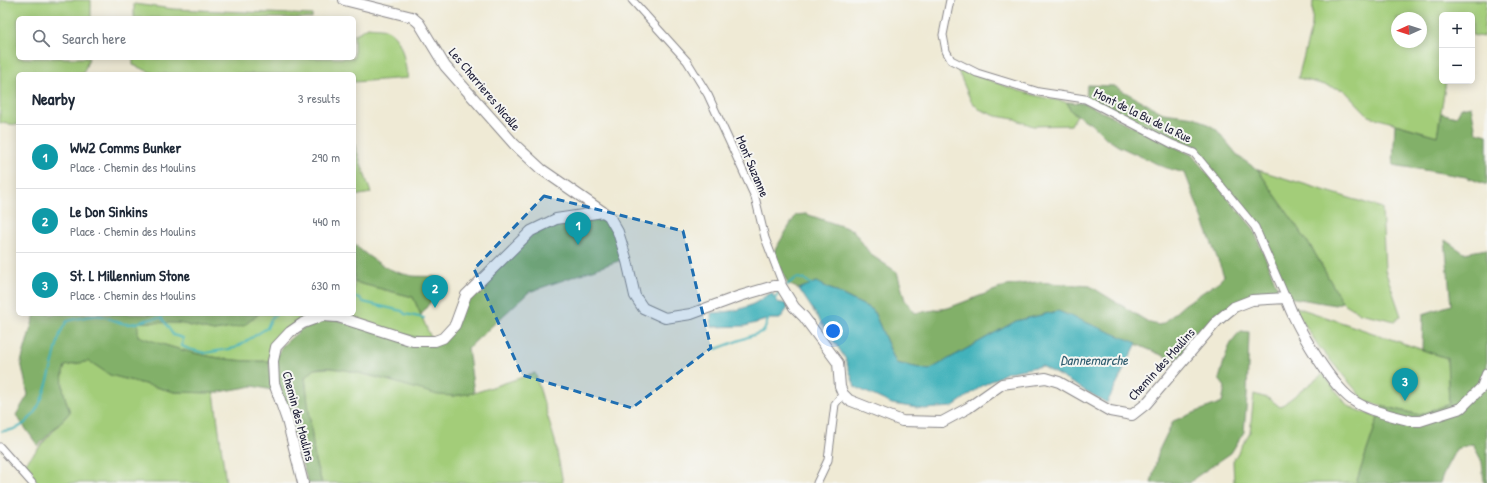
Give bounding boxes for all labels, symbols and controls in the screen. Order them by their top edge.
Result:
north arrow [1391,12,1427,48]
map controls [1439,12,1475,84]
button: + [1439,12,1475,48]
search box [16,16,356,60]
icon: search [30,27,52,49]
text: Search here [62,28,126,49]
street label: Les Charrieres Nicolle [445,44,525,134]
button: − [1439,48,1475,84]
street label: Mont de la Bu de la Rue [1091,83,1195,147]
text: Nearby [32,87,75,110]
text: 3 results [298,89,340,107]
street label: Mont Suzanne [732,133,774,199]
text: WW2 Comms Bunker [70,137,181,158]
text: 1 [43,148,47,166]
text: 290 m [311,148,340,166]
text: Place · Chemin des Moulins [70,158,196,176]
text: Le Don Sinkins [70,201,148,222]
text: 2 [42,212,48,230]
text: 440 m [313,212,340,230]
pin: 1 [565,212,591,245]
text: Place · Chemin des Moulins [70,222,196,240]
text: St. L Millennium Stone [70,265,190,286]
pin: 2 [422,275,448,308]
text: 3 [42,276,48,294]
text: 630 m [311,276,340,294]
text: Place · Chemin des Moulins [70,286,196,304]
your location [823,321,843,341]
street label: Chemin des Moulins [1124,324,1198,404]
water label: Dannemarche [1060,350,1129,369]
pin: 3 [1392,368,1418,401]
street label: Chemin des Moulins [278,369,320,463]

